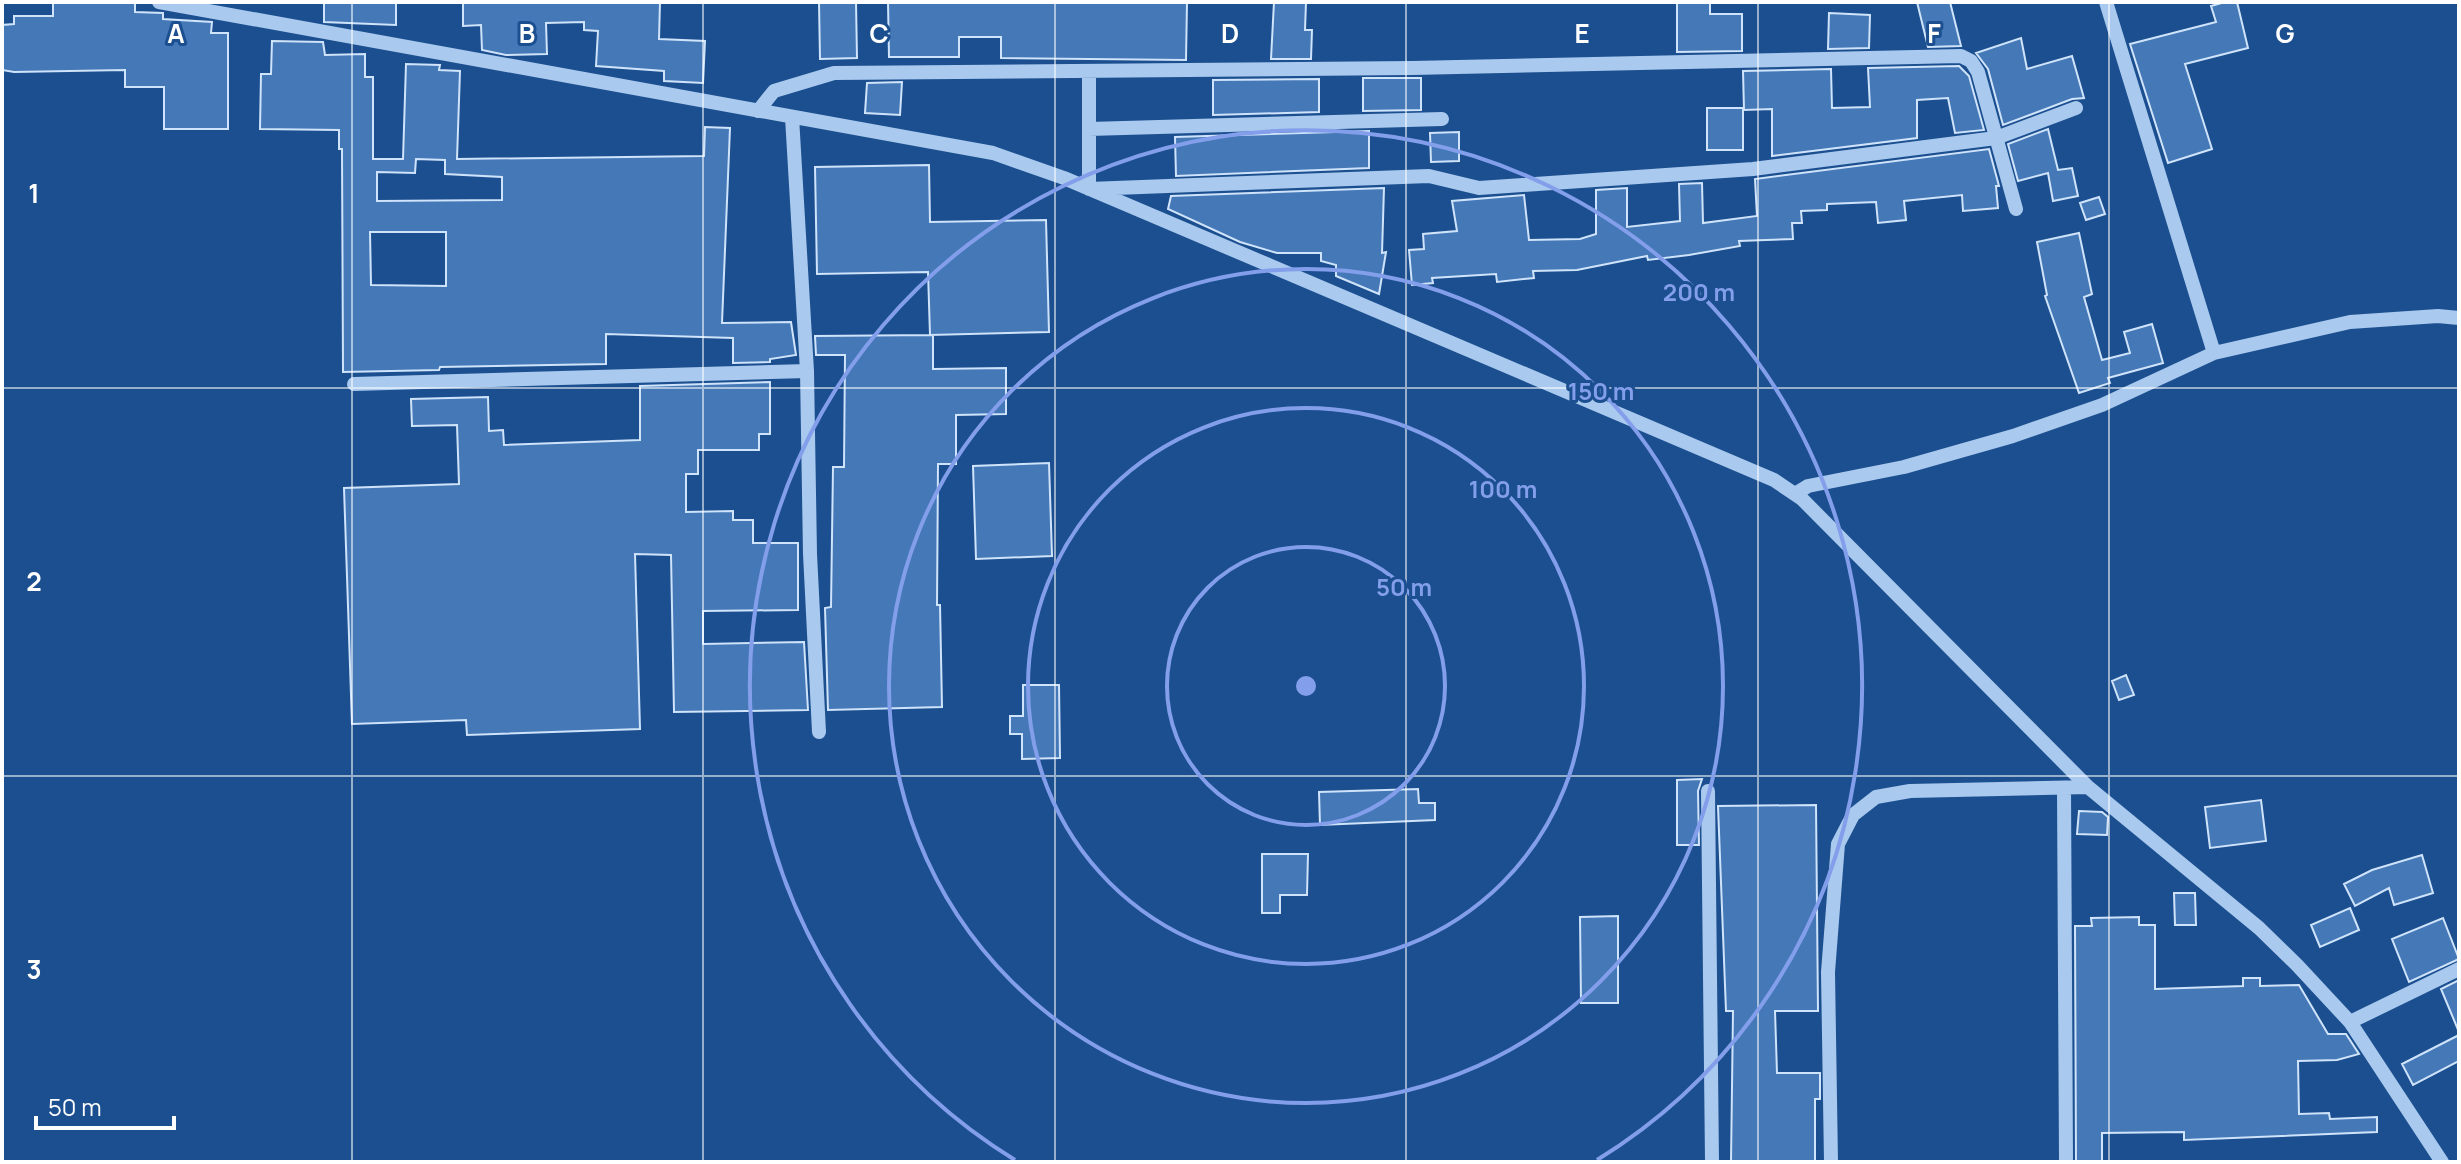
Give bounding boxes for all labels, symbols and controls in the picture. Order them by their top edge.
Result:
text: A [167,15,185,51]
text: B [519,15,535,51]
text: C [869,15,889,51]
text: D [1221,15,1239,51]
text: E [1574,15,1590,51]
text: F [1927,15,1941,51]
text: G [2275,15,2295,51]
text: 1 [28,175,40,211]
text: 200 m [1663,275,1735,308]
text: 150 m [1568,374,1634,407]
text: 100 m [1469,472,1537,505]
text: 2 [26,563,42,599]
text: 50 m [1376,570,1432,603]
centre of rings [1292,672,1320,700]
text: 3 [26,951,42,987]
scale bar [36,1080,174,1130]
text: 50 m [48,1090,102,1123]

